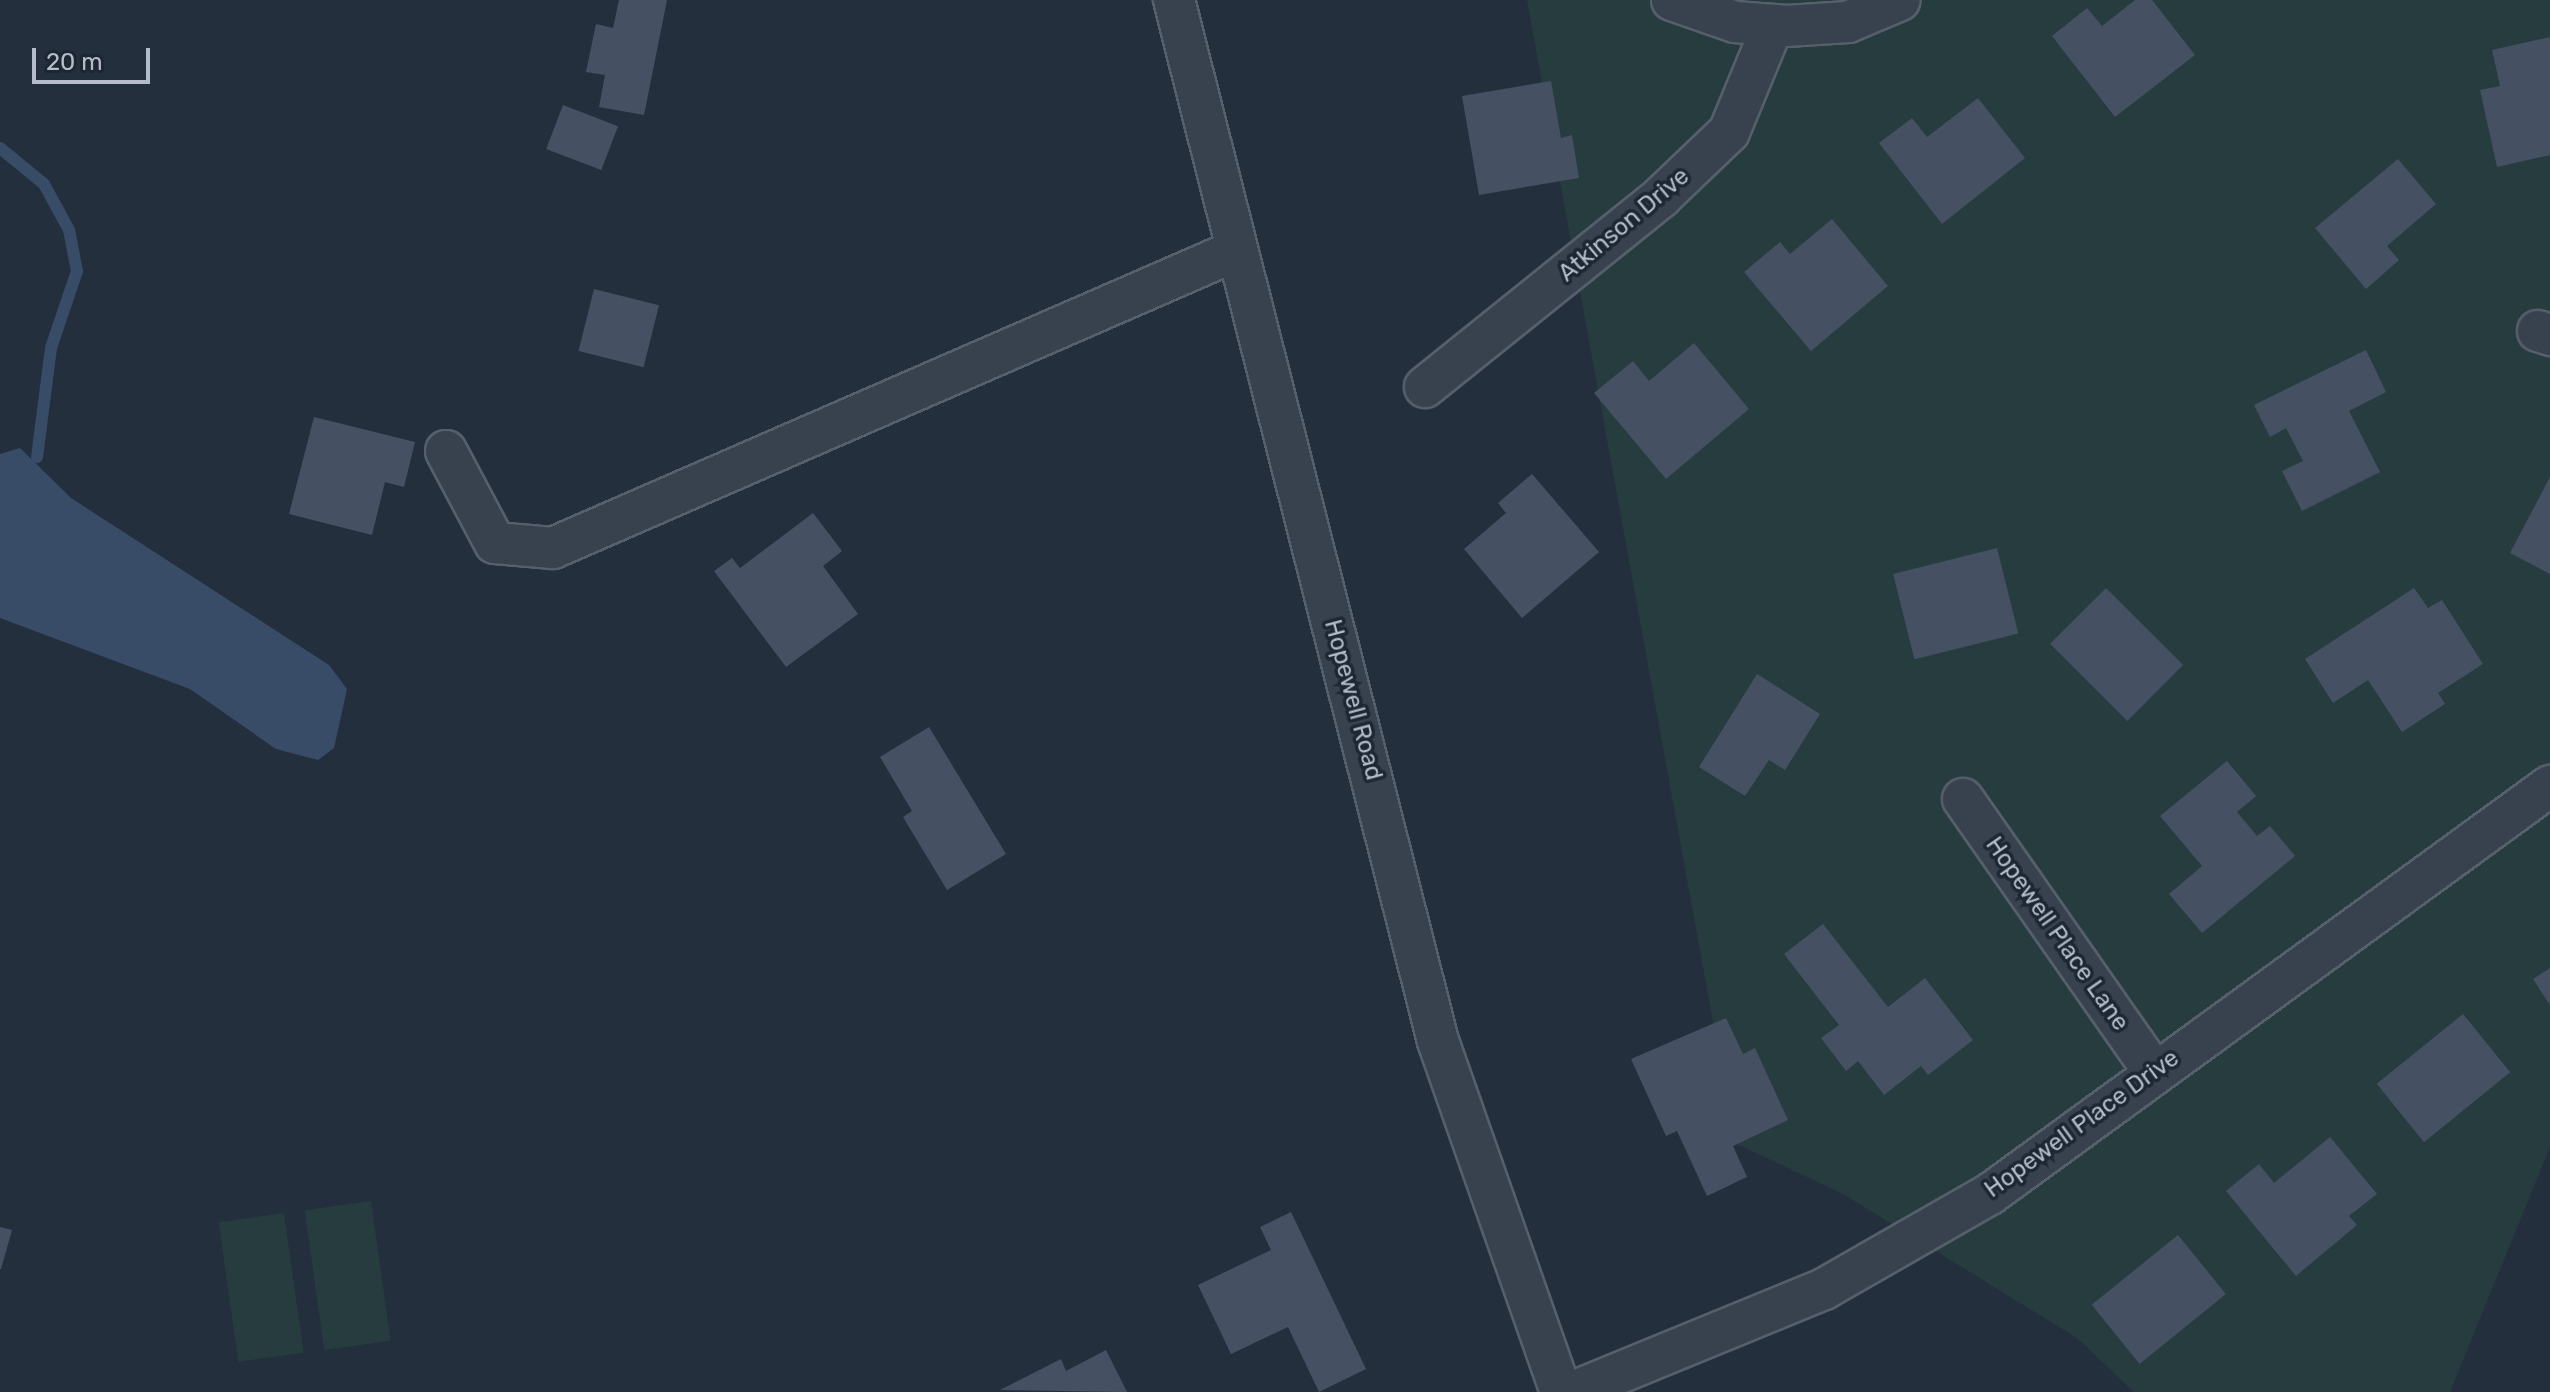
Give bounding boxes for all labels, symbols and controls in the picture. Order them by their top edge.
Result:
scale bar [36,32,154,82]
text: 20 m [46,48,103,76]
street label: Atkinson Drive [1553,162,1695,288]
street label: Hopewell Road [1318,617,1388,783]
street label: Hopewell Place Lane [1979,832,2135,1036]
street label: Hopewell Place Drive [1979,1044,2185,1204]

